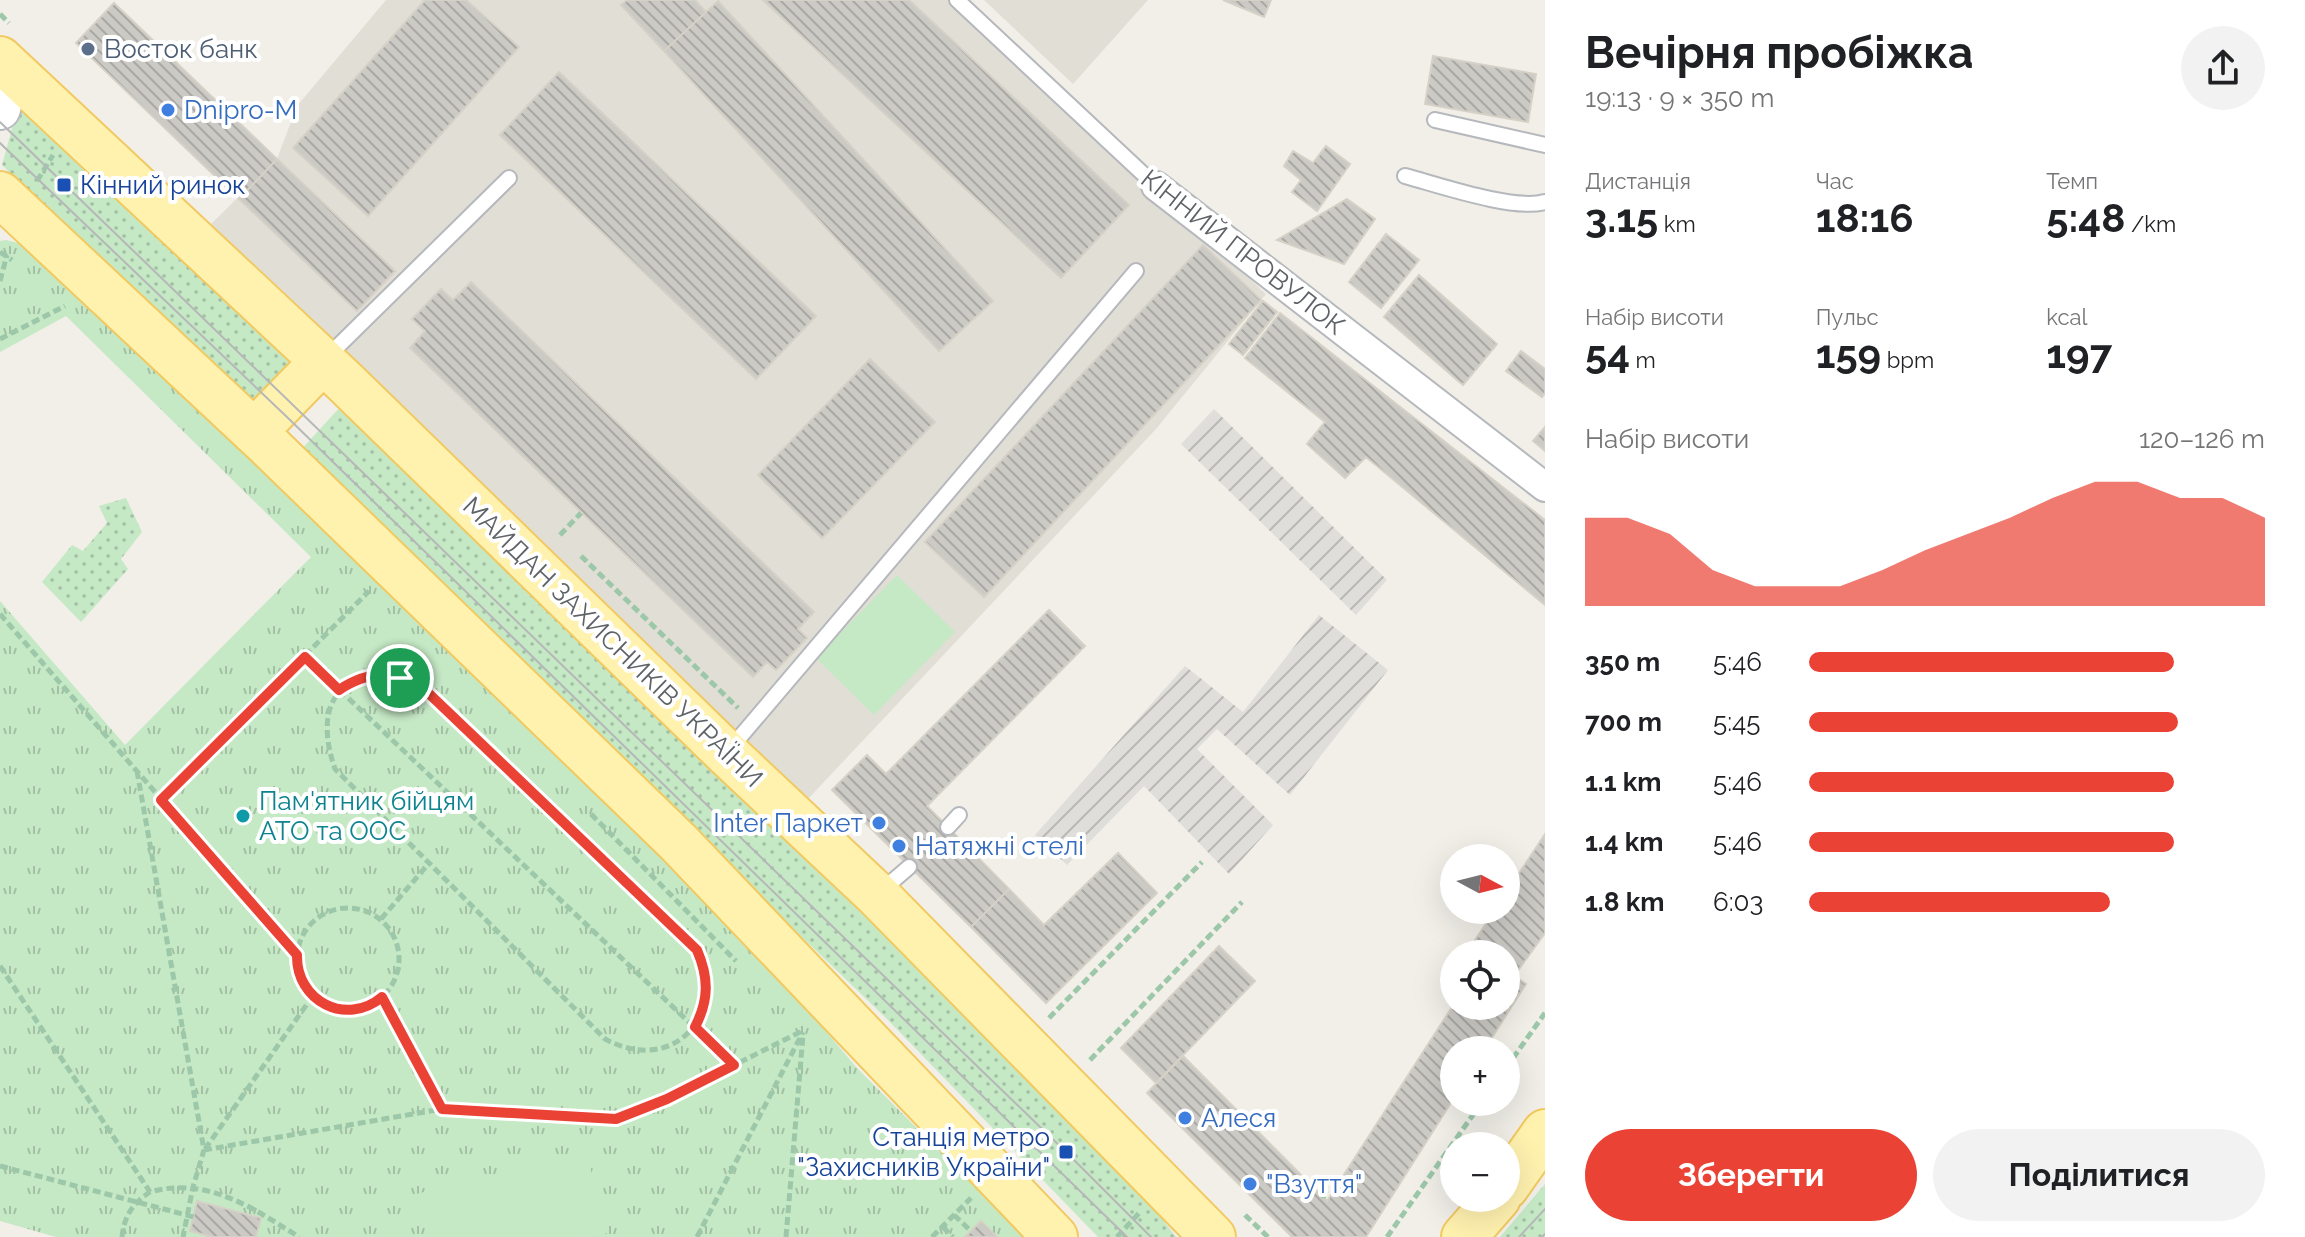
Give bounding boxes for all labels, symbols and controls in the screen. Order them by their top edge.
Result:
button: share [2181,26,2265,110]
text: Вечірня пробіжка [1585,27,1973,78]
place label: Восток банк [104,34,258,64]
marker: Восток банк [79,40,97,58]
text: 19:13 · 9 × 350 m [1585,83,1774,113]
place label: Dnipro-M [184,95,297,125]
marker: Dnipro-M [159,101,177,119]
street label: КІННИЙ ПРОВУЛОК [1135,163,1351,341]
text: Дистанція [1585,168,1691,194]
text: Час [1816,168,1854,194]
text: Темп [2046,168,2098,194]
place label: Кінний ринок [80,170,246,200]
marker: Кінний ринок [55,176,73,194]
text: 3.15 [1585,194,1658,241]
text: 18:16 [1816,194,1914,241]
text: 5:48 [2046,194,2125,241]
text: km [1658,211,1696,237]
text: /km [2125,211,2176,237]
text: Набір висоти [1585,304,1724,330]
text: Пульс [1816,304,1879,330]
text: kcal [2046,304,2087,330]
text: 54 [1585,330,1630,377]
text: 159 [1816,330,1881,377]
text: 197 [2046,330,2112,377]
text: m [1630,347,1656,373]
text: bpm [1881,347,1934,373]
text: Набір висоти [1585,424,1749,454]
text: 120–126 m [2139,424,2265,454]
street label: МАЙДАН ЗАХИСНИКІВ УКРАЇНИ [457,491,769,793]
pin [366,644,434,712]
text: 350 m [1585,647,1660,677]
text: 5:46 [1713,647,1762,677]
icon: arrive [378,656,422,700]
text: 700 m [1585,707,1662,737]
text: 5:45 [1713,707,1760,737]
text: 1.1 km [1585,767,1662,797]
text: 5:46 [1713,767,1762,797]
place label: Пам'ятник бійцям АТО та ООС [259,786,474,846]
marker: Пам'ятник бійцям АТО та ООС [234,807,252,825]
place label: Inter Паркет [713,808,863,838]
marker: Inter Паркет [870,814,888,832]
text: 1.4 km [1585,827,1664,857]
text: 5:46 [1713,827,1762,857]
place label: Натяжні стелі [915,831,1084,861]
marker: Натяжні стелі [890,837,908,855]
north arrow [1440,844,1520,924]
map controls [1440,844,1520,1212]
text: 1.8 km [1585,887,1664,917]
text: 6:03 [1713,887,1763,917]
button: locate [1440,940,1520,1020]
button: + [1440,1036,1520,1116]
place label: Алеся [1201,1103,1276,1133]
marker: Алеся [1176,1109,1194,1127]
place label: Станція метро "Захисникiв України" [797,1122,1050,1182]
button: Зберегти [1585,1129,1917,1221]
button: Поділитися [1933,1129,2265,1221]
button: − [1440,1132,1520,1212]
marker: Станція метро "Захисникiв України" [1057,1143,1075,1161]
place label: "Взуття" [1266,1169,1362,1199]
marker: "Взуття" [1241,1175,1259,1193]

